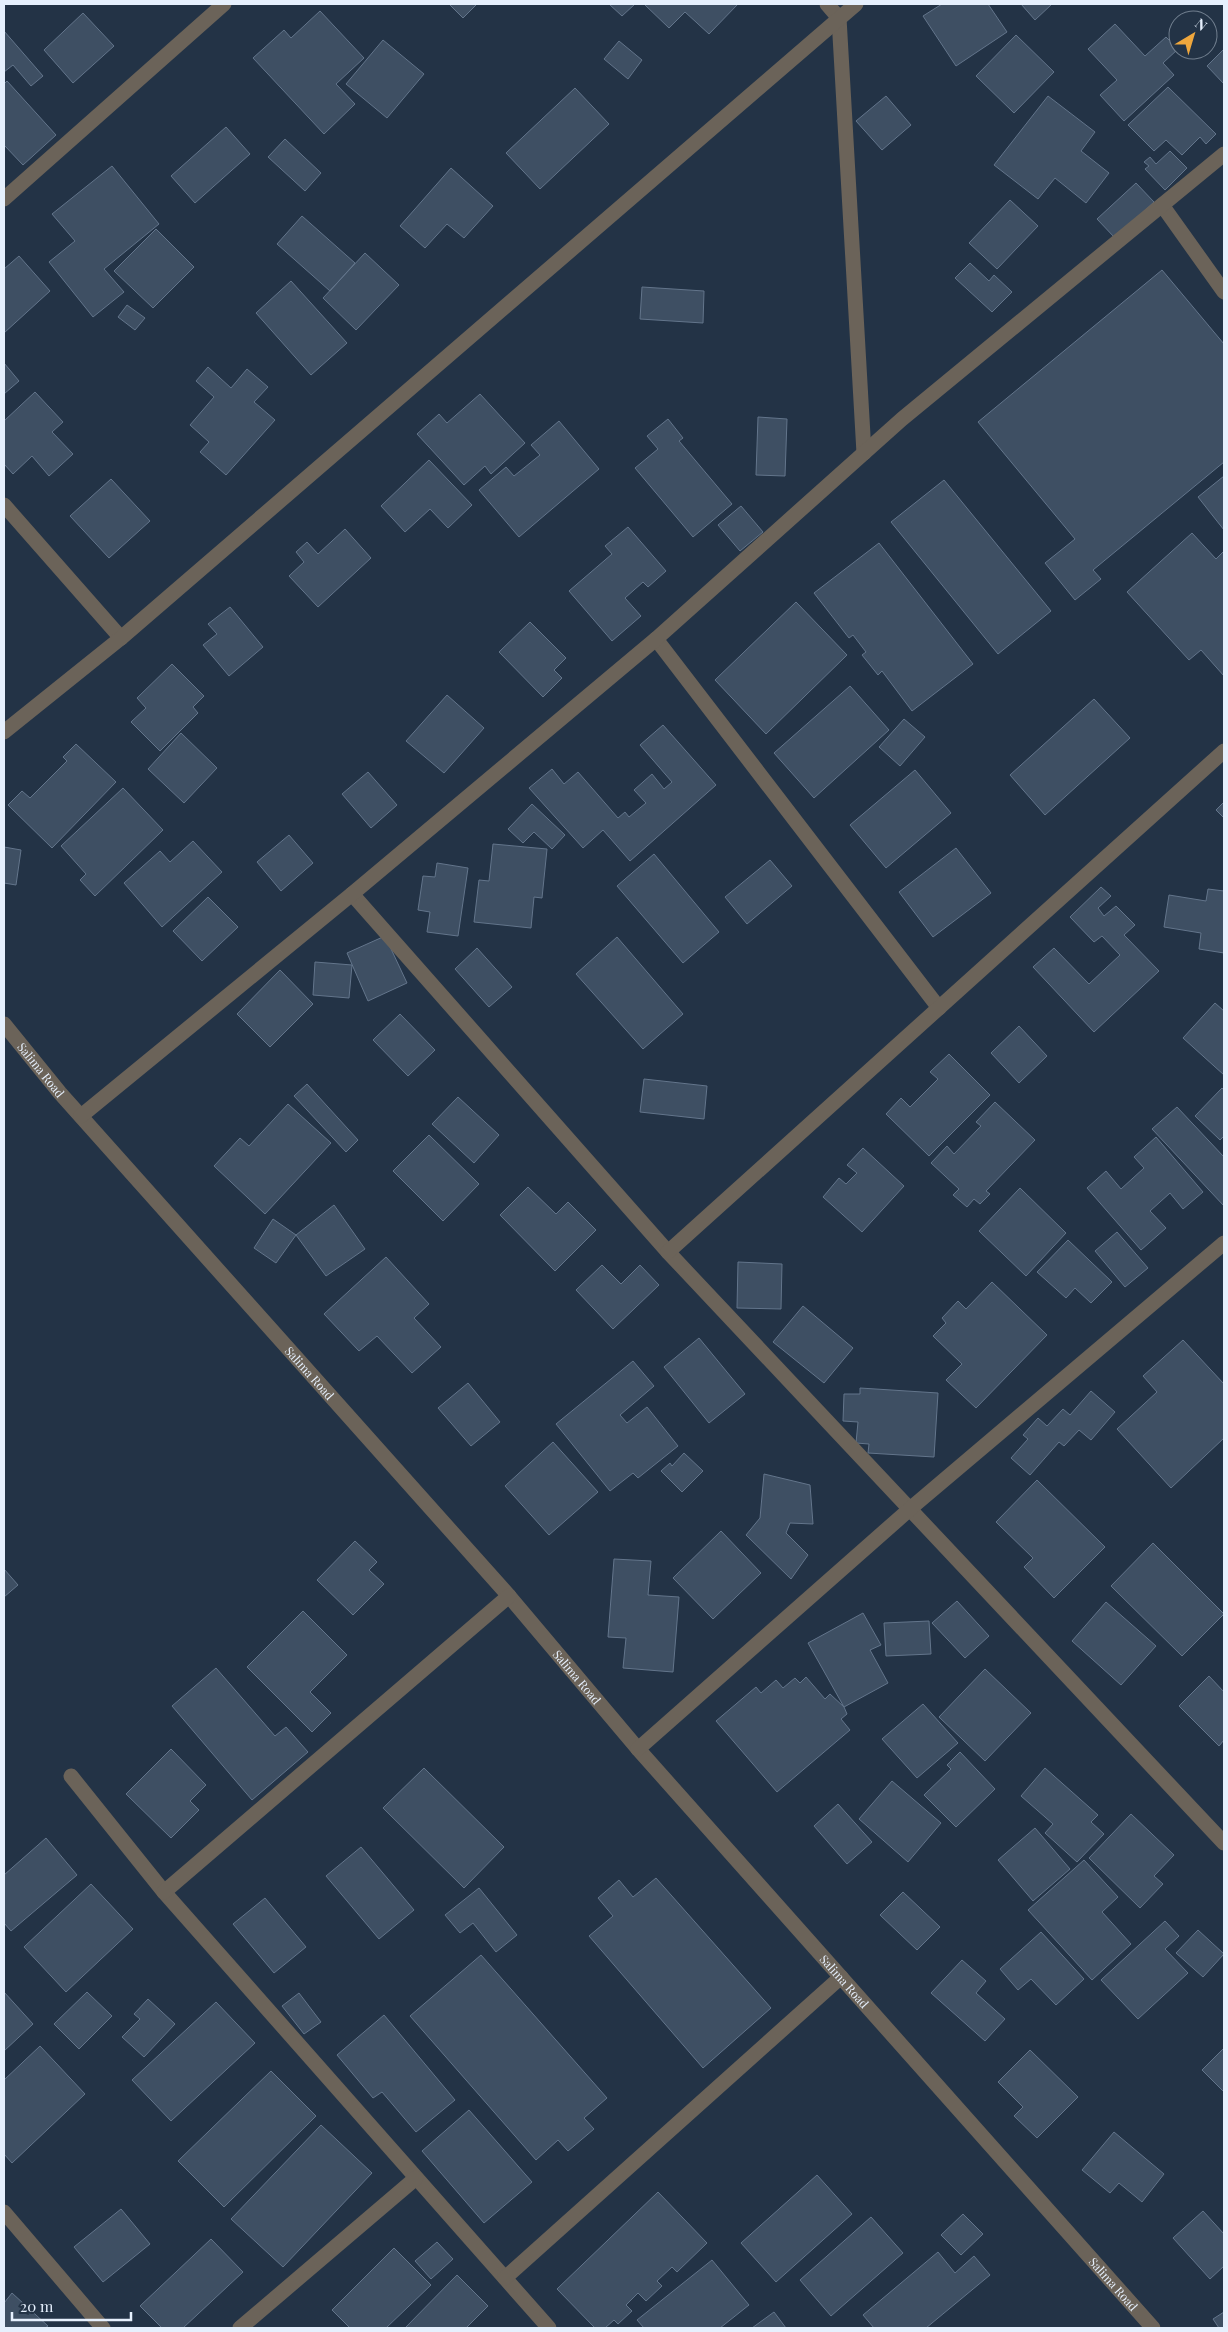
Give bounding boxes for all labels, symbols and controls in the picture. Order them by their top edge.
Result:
north arrow [1168,10,1218,60]
text: N [1191,14,1211,35]
street label: Salima Road [14,1039,68,1101]
street label: Salima Road [282,1343,338,1403]
street label: Salima Road [550,1646,605,1707]
street label: Salima Road [817,1951,873,2011]
street label: Salima Road [1086,2254,1142,2314]
scale bar [12,2290,131,2322]
text: 20 m [20,2296,54,2316]

